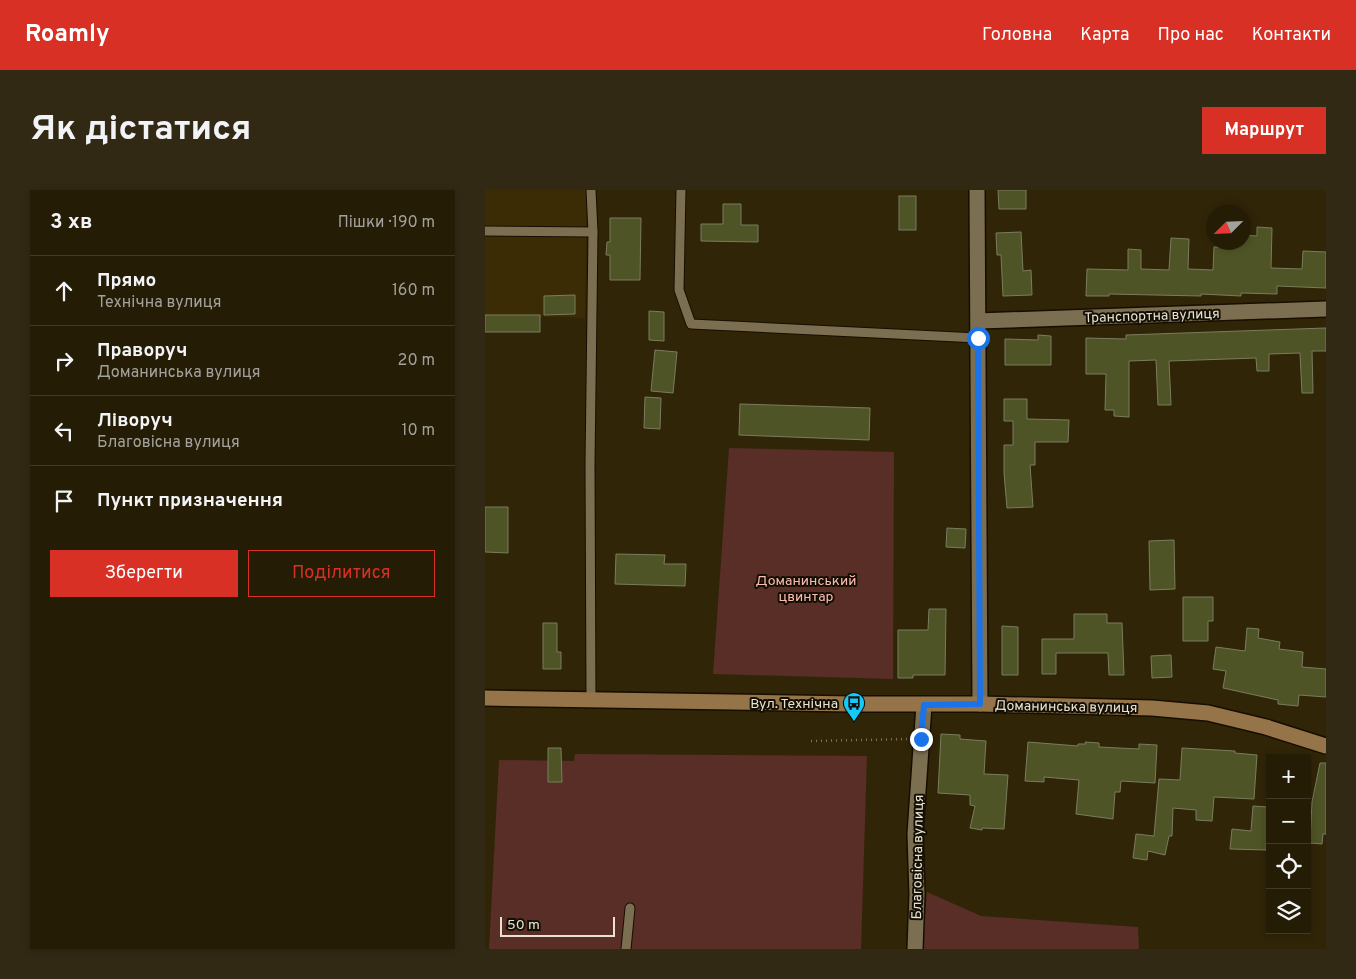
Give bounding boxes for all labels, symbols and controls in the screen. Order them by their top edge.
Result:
text: Roamly [25,20,110,50]
text: Головна [982,24,1052,47]
text: Карта [1080,24,1130,47]
text: Про нас [1158,24,1224,47]
text: Контакти [1252,24,1331,47]
button: Маршрут [1202,107,1326,154]
text: Як дістатися [30,108,251,152]
north arrow [1206,205,1251,250]
text: 3 хв [50,209,92,236]
text: Пішки · 190 m [338,213,435,233]
text: Прямо [97,269,156,293]
icon: ahead [50,277,78,305]
text: 160 m [392,281,435,301]
text: Технічна вулиця [97,293,222,313]
street label: Транспортна вулиця [1084,306,1220,327]
route start [967,327,990,350]
text: Праворуч [97,339,188,363]
icon: right [50,347,78,375]
text: 20 m [398,351,435,371]
text: Доманинська вулиця [97,363,261,383]
text: Ліворуч [97,409,173,433]
icon: left [50,417,78,445]
text: 10 m [401,421,435,441]
text: Благовісна вулиця [97,433,240,453]
icon: arrive [50,487,78,515]
text: Пункт призначення [97,489,283,513]
button: Зберегти [50,550,238,597]
button: Поділитися [248,550,435,597]
park label: Доманинський цвинтар [756,573,856,606]
bus stop icon: Вул. Технічна [842,691,866,722]
place label: Вул. Технічна [750,696,838,713]
street label: Доманинська вулиця [994,698,1138,717]
route end [910,728,933,751]
map controls [1266,754,1311,934]
button: + [1266,754,1311,799]
street label: Благовісна вулиця [909,794,928,920]
button: − [1266,799,1311,844]
button: locate [1266,844,1311,889]
button: layers [1266,889,1311,934]
scale bar [500,914,615,937]
text: 50 m [507,917,540,934]

